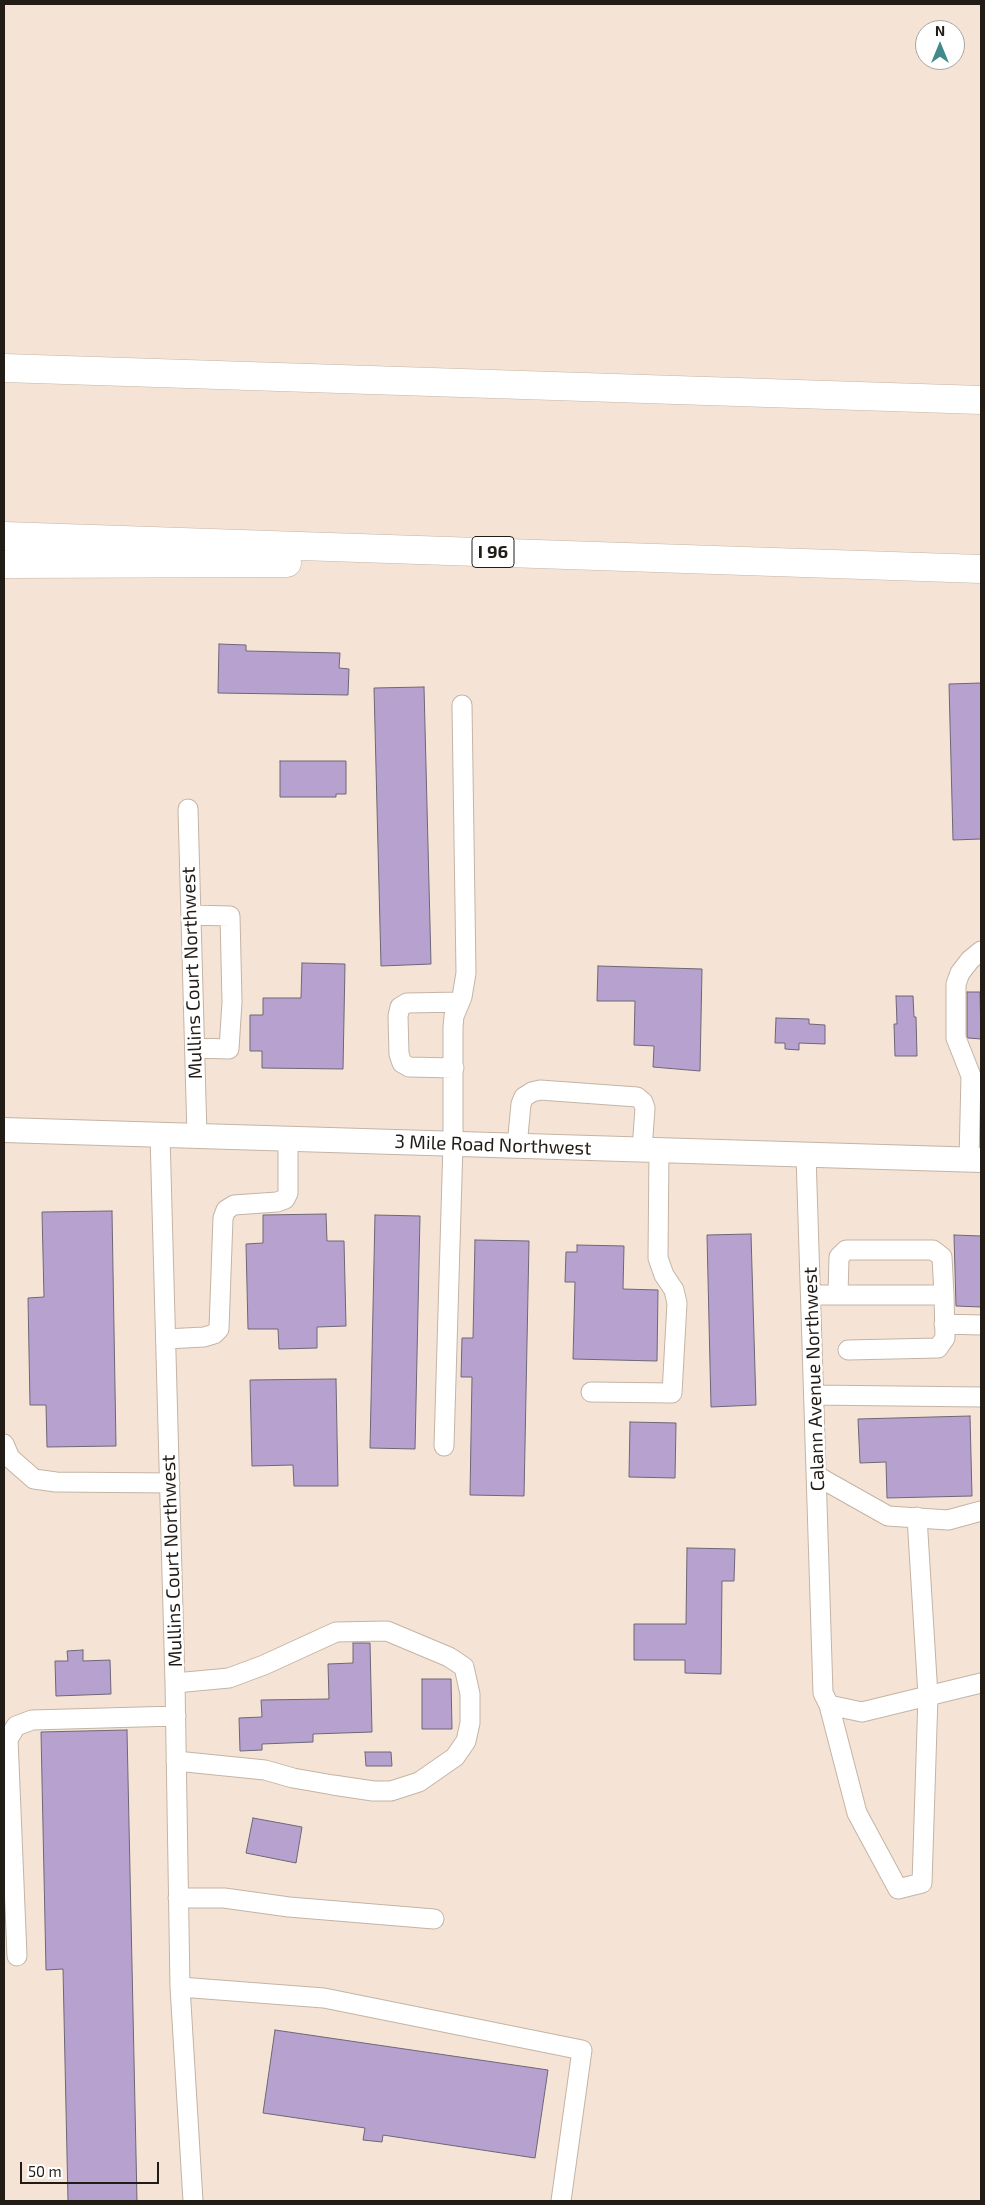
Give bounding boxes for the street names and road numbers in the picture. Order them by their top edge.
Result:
road number: I 96 [472,536,514,568]
street label: Mullins Court Northwest [177,866,207,1080]
street label: 3 Mile Road Northwest [394,1130,592,1160]
street label: Calann Avenue Northwest [799,1267,829,1491]
street label: Mullins Court Northwest [157,1454,187,1668]

